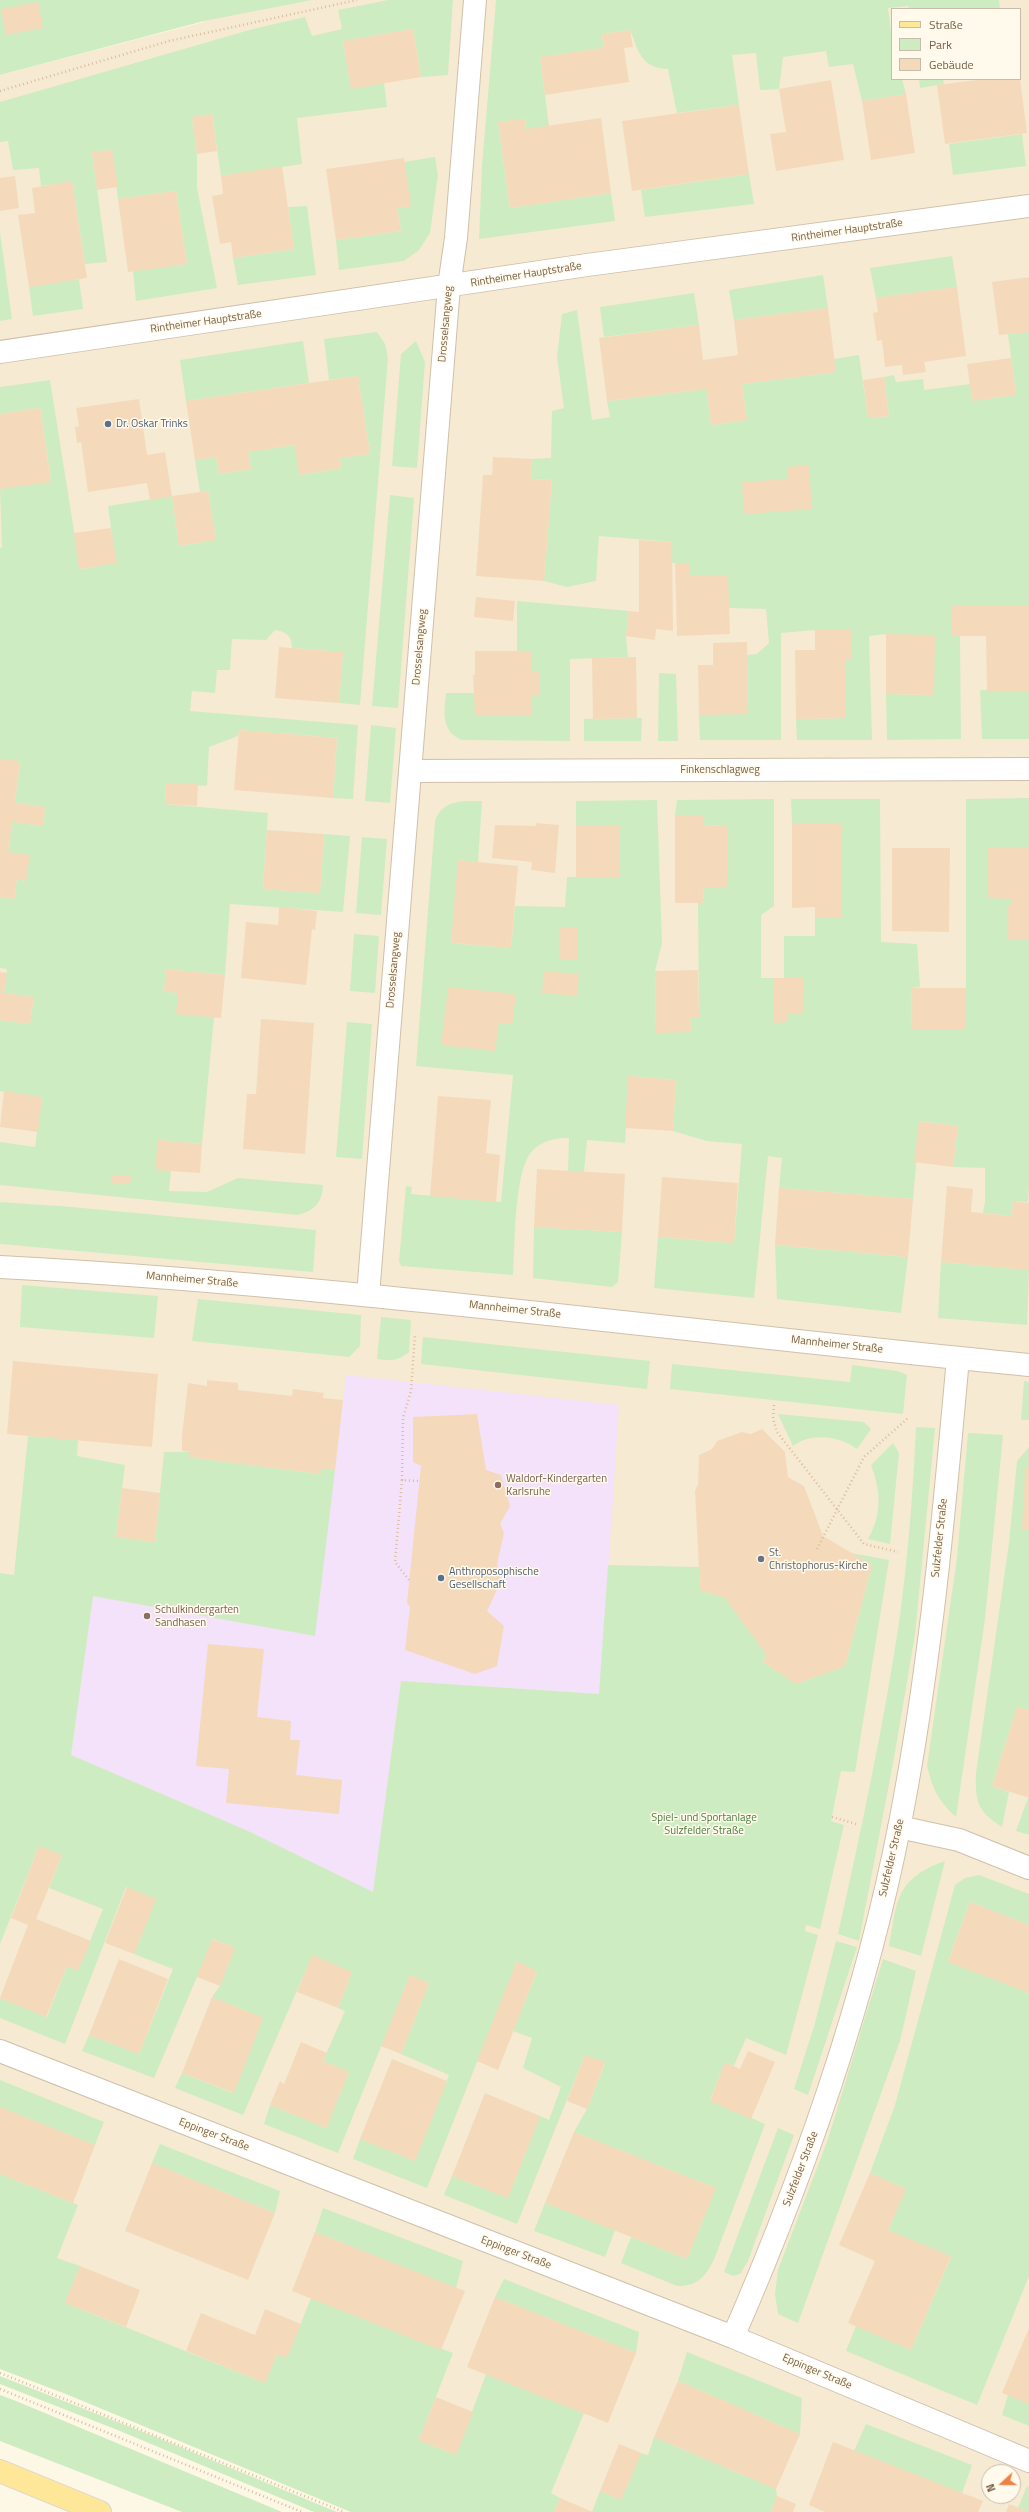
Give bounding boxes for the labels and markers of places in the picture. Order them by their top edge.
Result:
place label: Dr. Oskar Trinks [116,417,188,431]
marker: Dr. Oskar Trinks [103,419,113,429]
place label: Waldorf-Kindergarten Karlsruhe [506,1472,607,1498]
marker: Waldorf-Kindergarten Karlsruhe [493,1480,503,1490]
place label: St. Christophorus-Kirche [769,1546,867,1572]
marker: St. Christophorus-Kirche [756,1554,766,1564]
place label: Anthroposophische Gesellschaft [449,1565,539,1591]
marker: Anthroposophische Gesellschaft [436,1573,446,1583]
place label: Schulkindergarten Sandhasen [155,1603,239,1629]
marker: Schulkindergarten Sandhasen [142,1611,152,1621]

